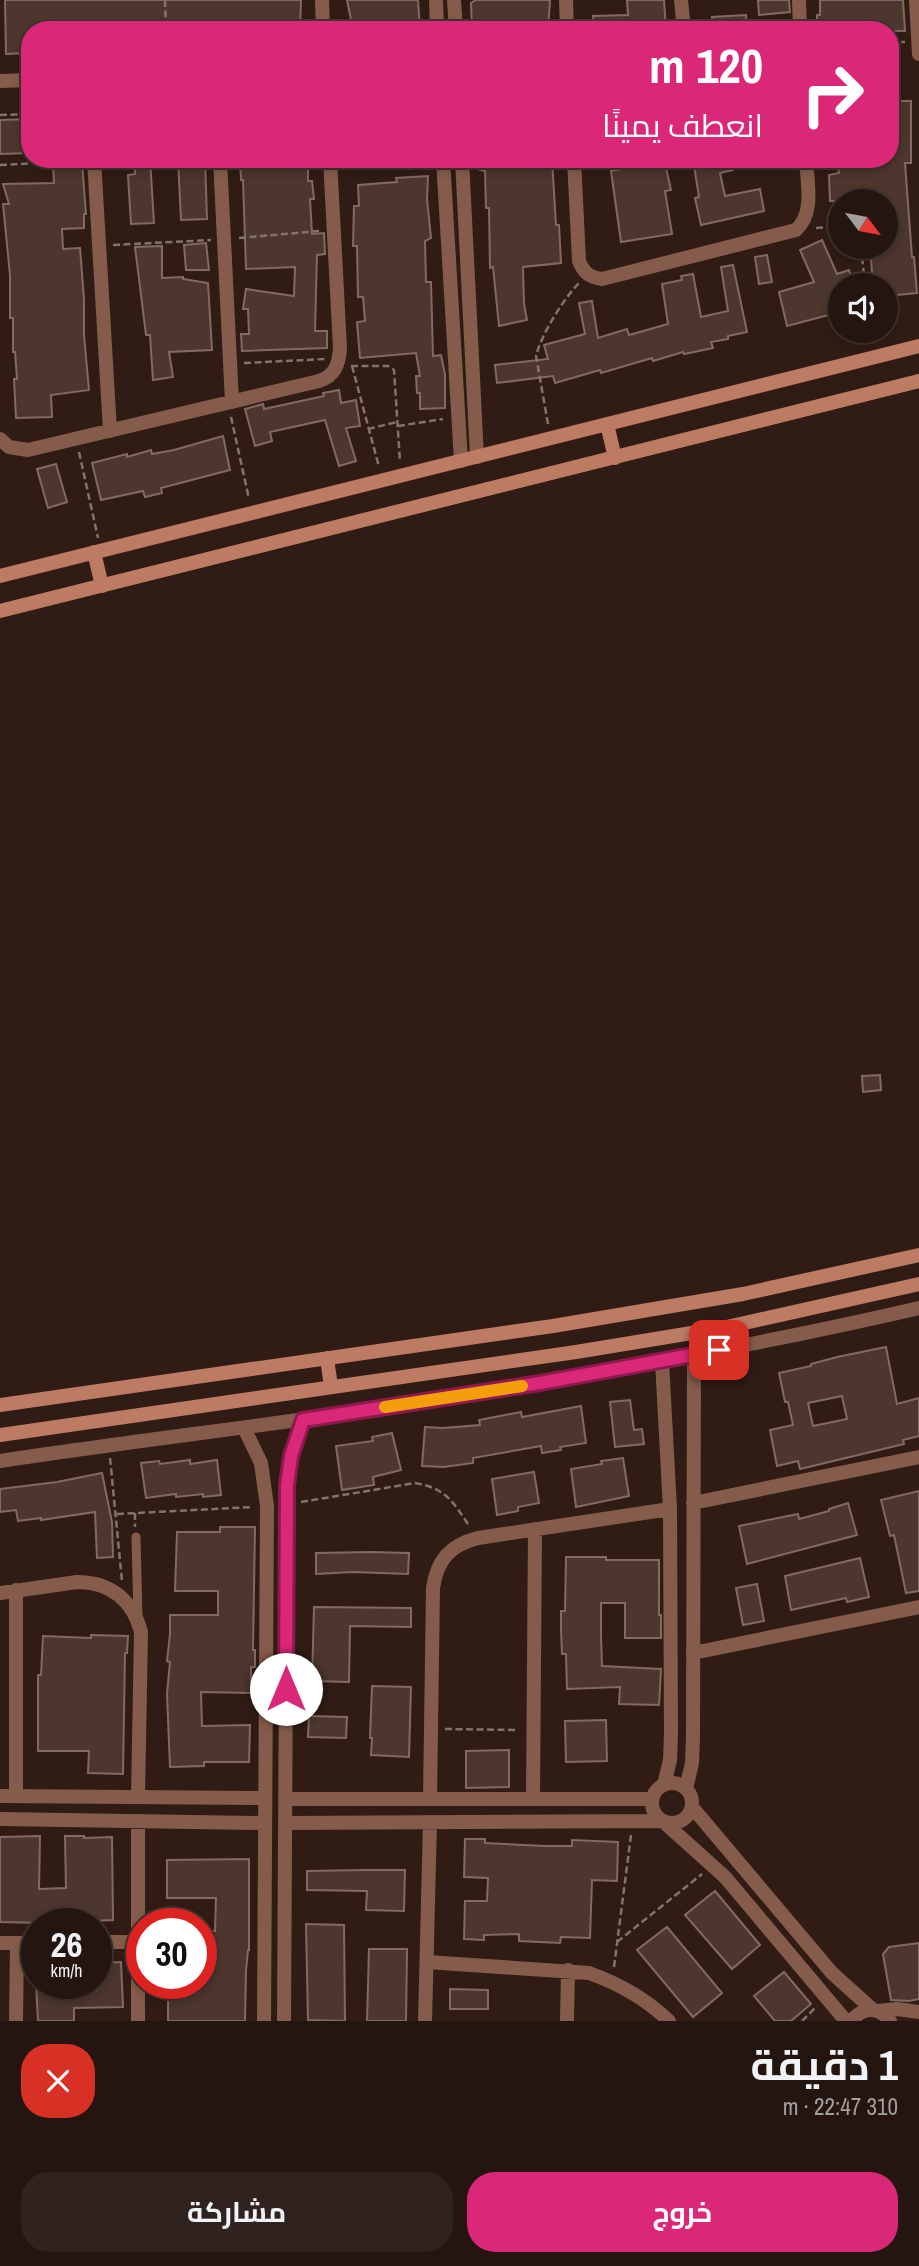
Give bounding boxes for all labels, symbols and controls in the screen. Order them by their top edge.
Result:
text: 120 m [649,32,763,98]
icon: right [787,49,878,140]
text: انعطف يمينًا [602,104,763,147]
north arrow [828,189,898,259]
map controls [828,189,898,343]
button: sound [828,273,898,343]
pin [689,1320,749,1380]
icon: arrive [700,1331,738,1369]
position arrow [249,1652,323,1726]
speed limit sign: 30 [126,1908,217,1999]
text: 26 [51,1921,82,1968]
text: km/h [51,1958,83,1983]
text: 1 دقيقة [751,2037,898,2093]
button: close [21,2044,95,2118]
text: 310 m · 22:47 [783,2091,898,2122]
button: مشاركة [21,2172,453,2252]
button: خروج [467,2172,898,2252]

